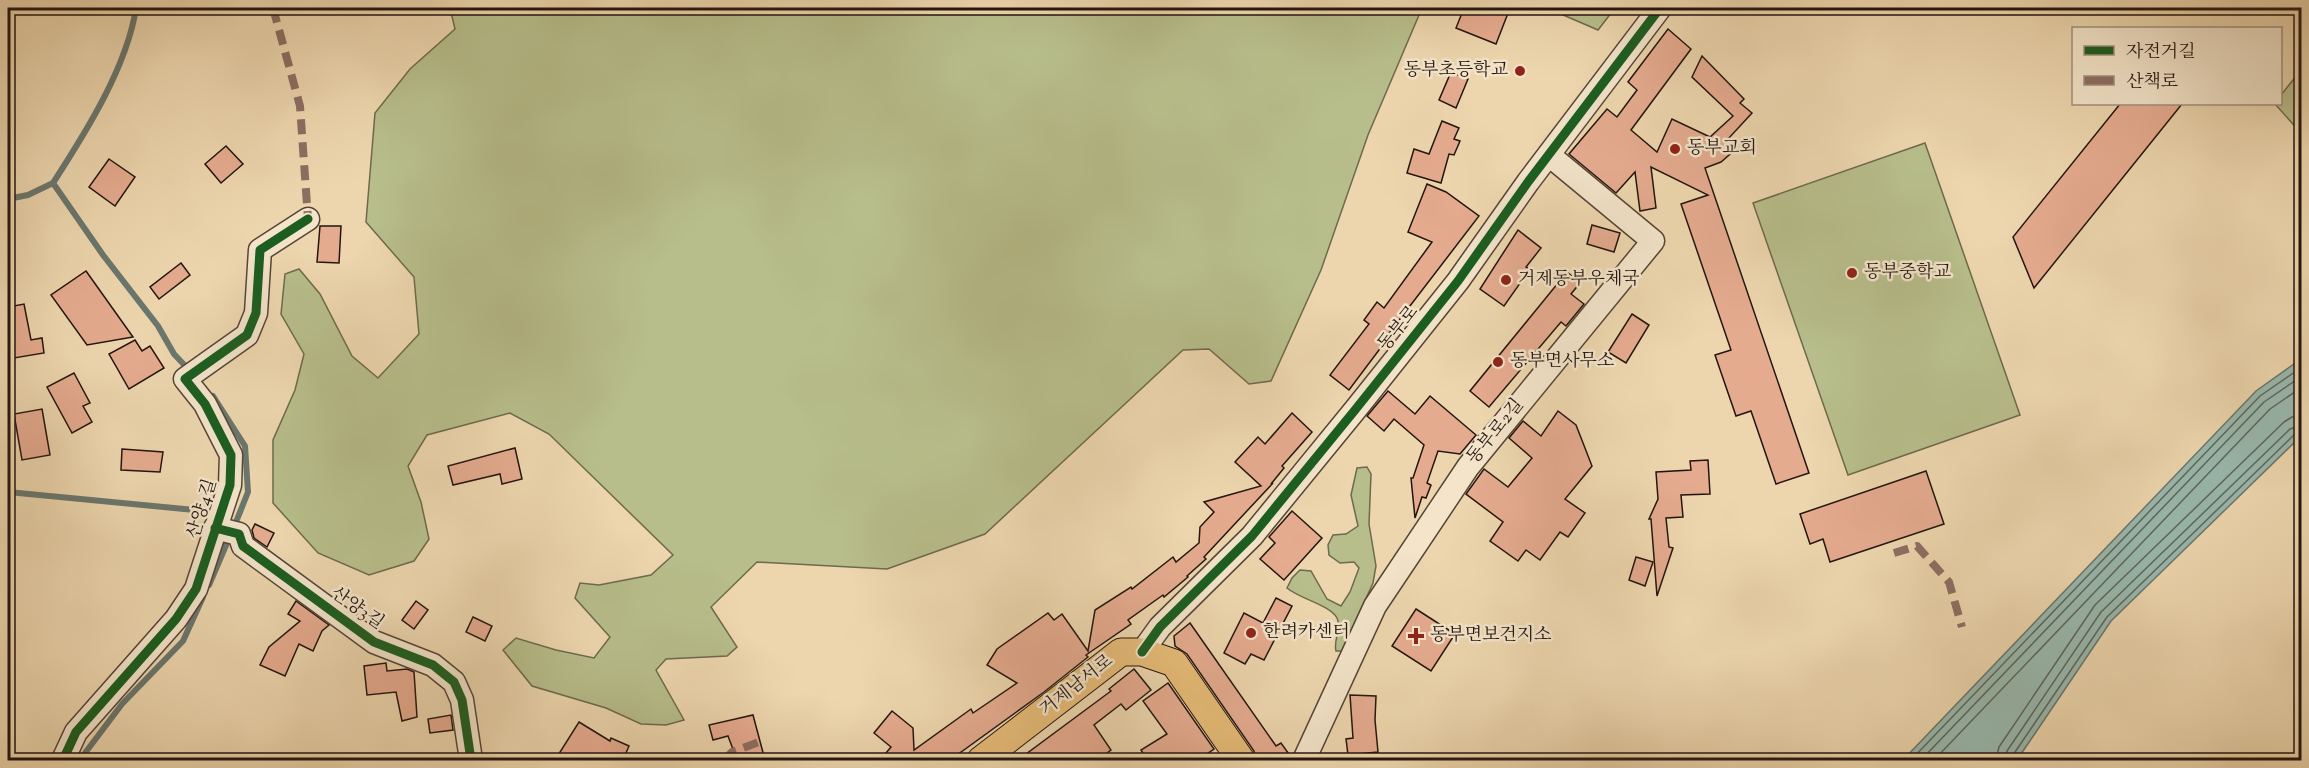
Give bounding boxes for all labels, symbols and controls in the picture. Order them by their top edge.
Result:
legend [2072,27,2282,105]
text: 자전거길 [2126,40,2196,66]
place label: 동부초등학교 [1404,58,1509,84]
marker: 동부초등학교 [1513,64,1527,78]
text: 산책로 [2126,70,2178,96]
place label: 동부교회 [1687,136,1757,162]
marker: 동부교회 [1668,142,1682,156]
place label: 동부중학교 [1864,260,1952,286]
marker: 동부중학교 [1845,266,1859,280]
place label: 거제동부우체국 [1518,267,1640,293]
marker: 거제동부우체국 [1499,273,1513,287]
street label: 동부로 [1372,301,1426,357]
place label: 동부면사무소 [1510,349,1614,375]
marker: 동부면사무소 [1491,355,1505,369]
street label: 동부로2길 [1461,394,1531,470]
street label: 산양4길 [182,476,224,542]
street label: 산양3길 [325,581,389,637]
place label: 한려카센터 [1263,620,1350,646]
place label: 동부면보건지소 [1430,623,1552,649]
marker: 한려카센터 [1244,626,1258,640]
marker: 동부면보건지소 [1407,627,1425,645]
street label: 거제남서로 [1035,649,1119,723]

